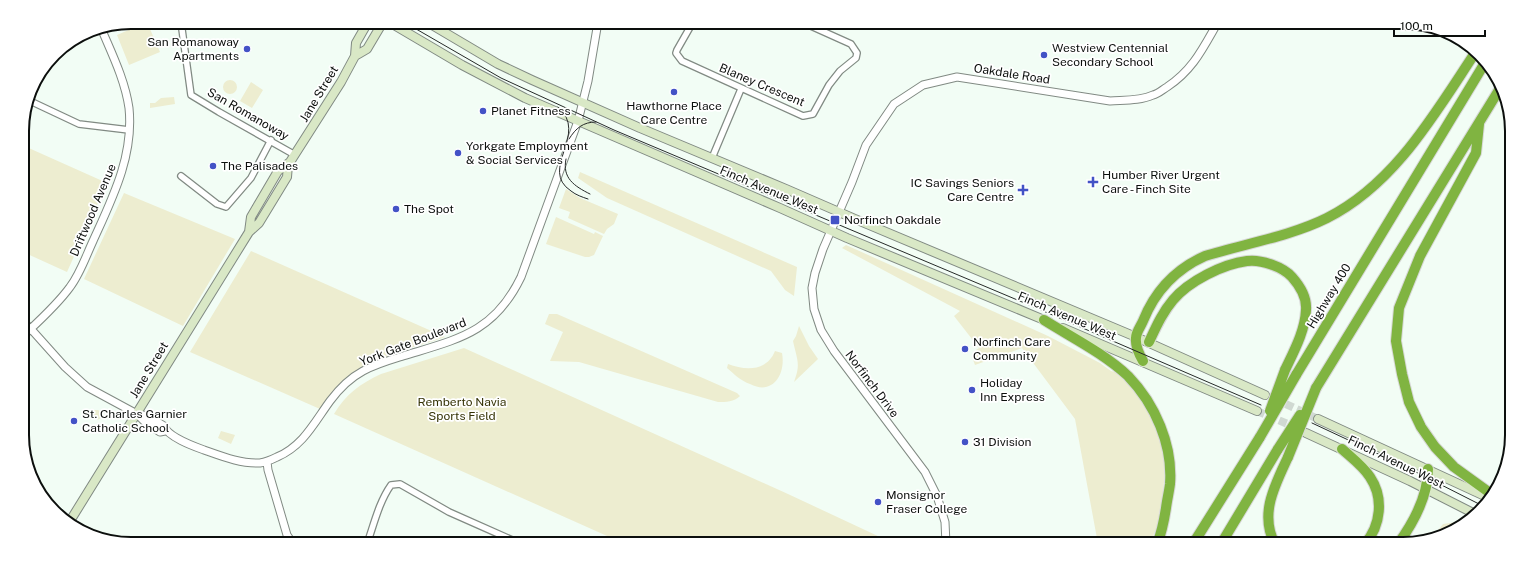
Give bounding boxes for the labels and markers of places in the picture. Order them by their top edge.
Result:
place label: San Romanoway Apartments [147,35,240,63]
place label: Westview Centennial Secondary School [1052,41,1169,69]
marker: San Romanoway Apartments [242,44,252,54]
marker: Westview Centennial Secondary School [1039,50,1049,60]
marker: Hawthorne Place Care Centre [669,87,679,97]
place label: Hawthorne Place Care Centre [626,99,722,127]
place label: Planet Fitness [491,104,570,118]
marker: Planet Fitness [478,106,488,116]
place label: Yorkgate Employment & Social Services [466,139,588,167]
marker: Yorkgate Employment & Social Services [453,148,463,158]
place label: The Palisades [221,159,298,173]
marker: The Palisades [208,161,218,171]
place label: Humber River Urgent Care - Finch Site [1102,168,1220,196]
place label: IC Savings Seniors Care Centre [911,176,1014,204]
marker: Humber River Urgent Care - Finch Site [1087,176,1099,188]
marker: IC Savings Seniors Care Centre [1017,184,1029,196]
place label: The Spot [404,202,454,216]
marker: The Spot [391,204,401,214]
place label: Norfinch Oakdale [844,213,941,227]
marker: Norfinch Oakdale [829,214,841,226]
place label: Norfinch Care Community [973,335,1051,363]
marker: Norfinch Care Community [960,344,970,354]
place label: Holiday Inn Express [980,376,1045,404]
marker: Holiday Inn Express [967,385,977,395]
place label: St. Charles Garnier Catholic School [82,407,187,435]
marker: St. Charles Garnier Catholic School [69,416,79,426]
place label: 31 Division [973,435,1032,449]
marker: 31 Division [960,437,970,447]
place label: Monsignor Fraser College [886,488,968,516]
marker: Monsignor Fraser College [873,497,883,507]

